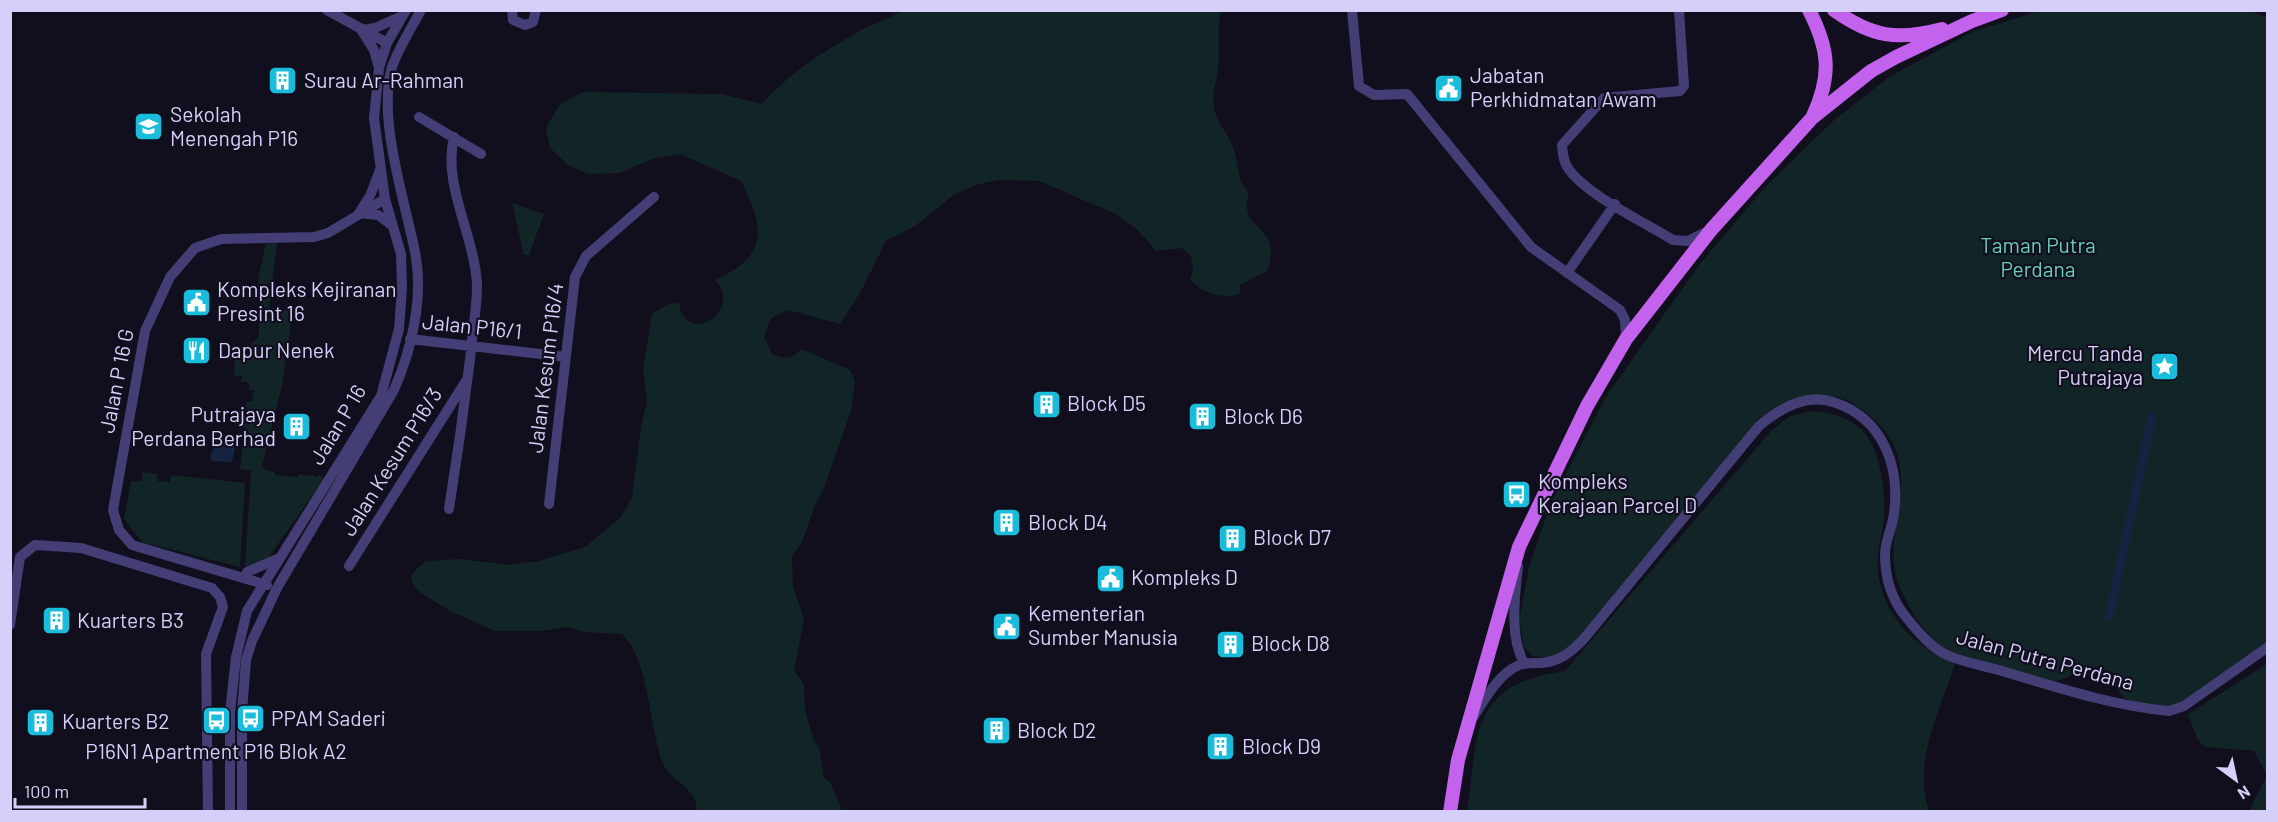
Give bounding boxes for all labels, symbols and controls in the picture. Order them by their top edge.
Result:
place label: Jabatan Perkhidmatan Awam [1470,62,1657,111]
building icon: Surau Ar-Rahman [267,65,299,97]
place label: Surau Ar-Rahman [304,67,464,92]
public building icon: Jabatan Perkhidmatan Awam [1433,72,1465,104]
place label: Sekolah Menengah P16 [170,101,298,150]
school or university icon: Sekolah Menengah P16 [133,111,165,143]
park label: Taman Putra Perdana [1980,232,2096,281]
place label: Kompleks Kejiranan Presint 16 [217,276,397,325]
street label: Jalan Kesum P16/4 [522,281,567,454]
public building icon: Kompleks Kejiranan Presint 16 [180,286,212,318]
street label: Jalan P16/1 [421,308,523,343]
street label: Jalan P 16 G [93,326,138,435]
restaurant icon: Dapur Nenek [181,335,213,367]
place label: Dapur Nenek [218,337,335,362]
place label: Mercu Tanda Putrajaya [2027,340,2143,389]
place icon: Mercu Tanda Putrajaya [2148,350,2180,382]
street label: Jalan P 16 [303,380,370,469]
street label: Jalan Kesum P16/3 [335,382,446,540]
building icon: Block D5 [1030,388,1062,420]
place label: Block D5 [1067,390,1146,415]
place label: Putrajaya Perdana Berhad [131,401,276,450]
building icon: Block D6 [1187,401,1219,433]
place label: Block D6 [1224,403,1303,428]
building icon: Putrajaya Perdana Berhad [281,411,313,443]
place label: Kompleks Kerajaan Parcel D [1538,468,1697,517]
bus stop icon: Kompleks Kerajaan Parcel D [1501,478,1533,510]
building icon: Block D4 [991,507,1023,539]
place label: Block D4 [1028,509,1108,534]
building icon: Block D7 [1216,522,1248,554]
place label: Block D7 [1253,524,1331,549]
public building icon: Kompleks D [1094,562,1126,594]
place label: Kompleks D [1131,564,1238,589]
place label: Kementerian Sumber Manusia [1028,600,1178,649]
building icon: Kuarters B3 [40,605,72,637]
place label: Kuarters B3 [77,607,184,632]
public building icon: Kementerian Sumber Manusia [991,610,1023,642]
street label: Jalan Putra Perdana [1954,623,2137,694]
building icon: Block D8 [1214,628,1246,660]
place label: Block D8 [1251,630,1330,655]
bus stop icon: PPAM Saderi [234,703,266,735]
bus stop icon: P16N1 Apartment P16 Blok A2 [200,705,232,737]
place label: PPAM Saderi [271,705,386,730]
building icon: Kuarters B2 [25,706,57,738]
place label: Kuarters B2 [62,708,170,733]
building icon: Block D2 [980,715,1012,747]
place label: Block D2 [1017,717,1096,742]
building icon: Block D9 [1205,731,1237,763]
place label: Block D9 [1242,733,1321,758]
place label: P16N1 Apartment P16 Blok A2 [85,738,347,763]
north arrow [2206,750,2266,810]
scale bar [15,771,146,809]
text: 100 m [24,780,69,802]
text: N [2235,782,2254,804]

